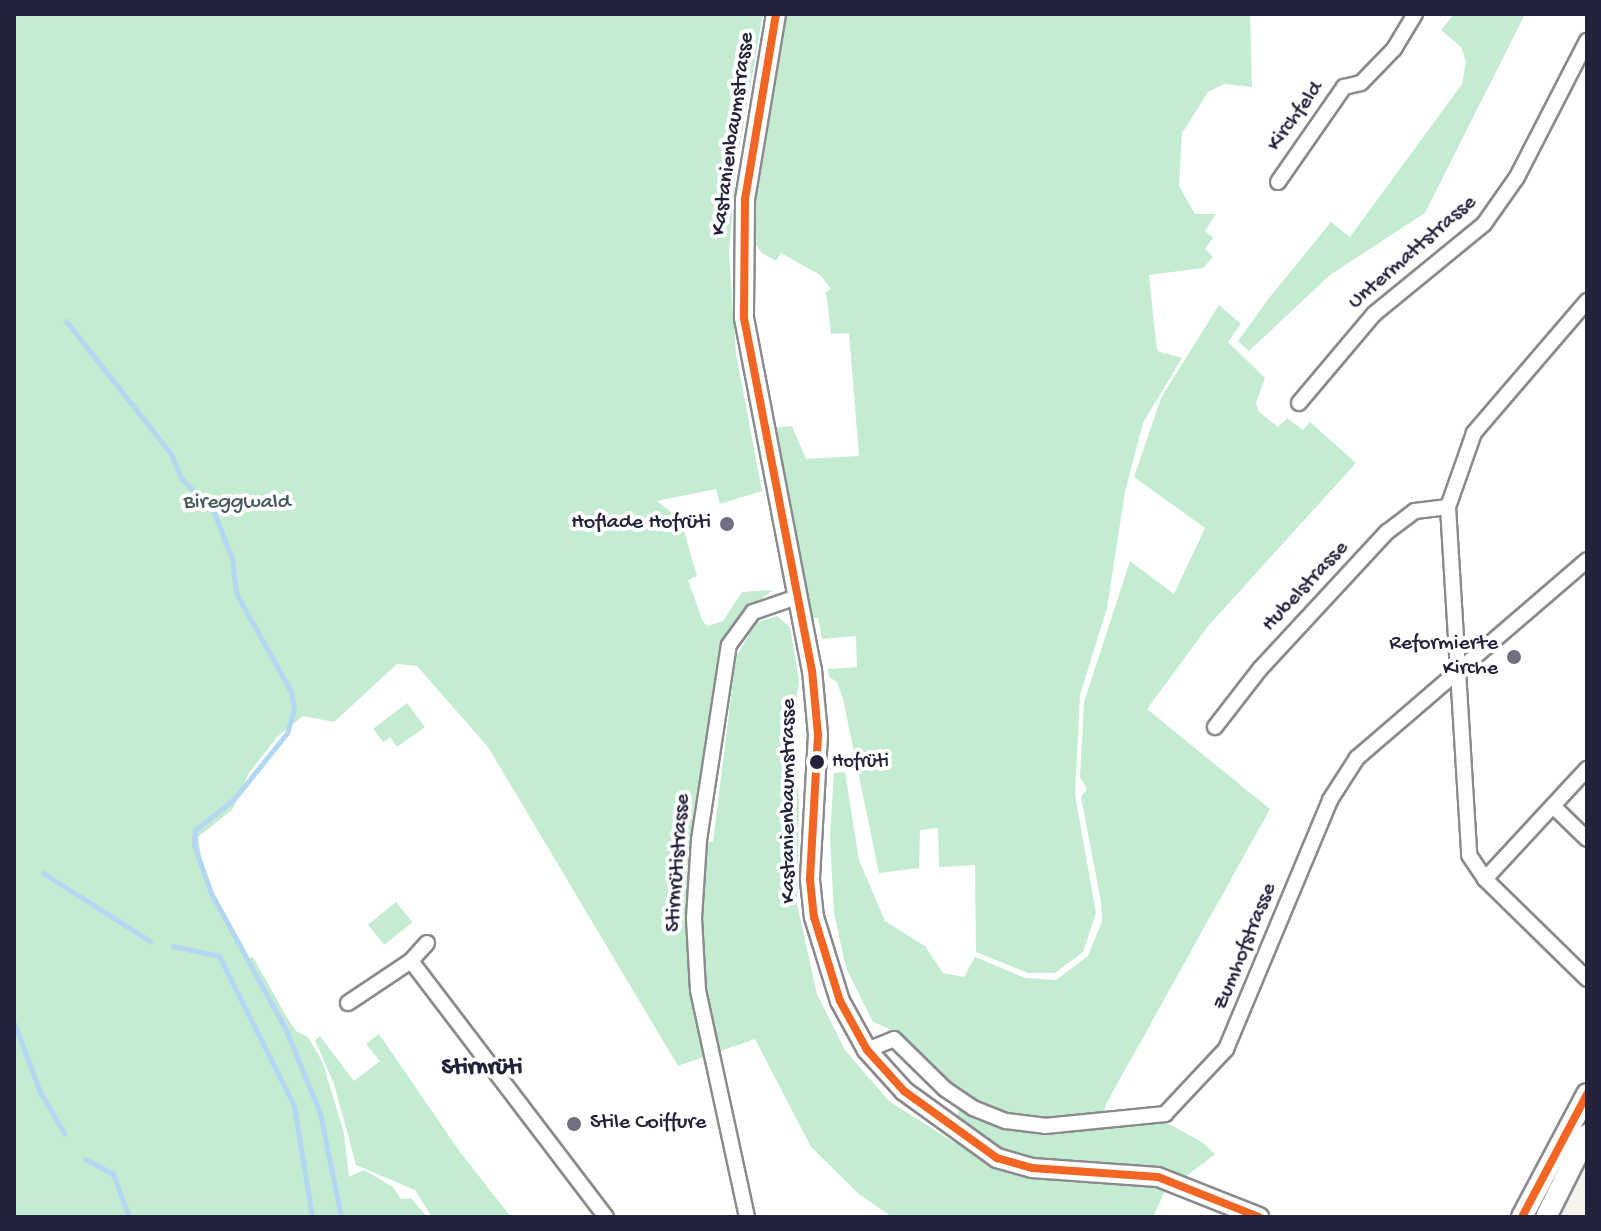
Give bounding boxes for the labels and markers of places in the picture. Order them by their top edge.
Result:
place label: Hoflade Hofrüti [571,511,711,537]
marker: Hoflade Hofrüti [718,515,736,533]
place label: Reformierte Kirche [1389,631,1498,682]
marker: Reformierte Kirche [1505,648,1523,666]
place label: Hofrüti [832,750,889,774]
marker: Hofrüti [809,754,825,770]
place label: Stile Coiffure [590,1111,706,1137]
marker: Stile Coiffure [565,1115,583,1133]

